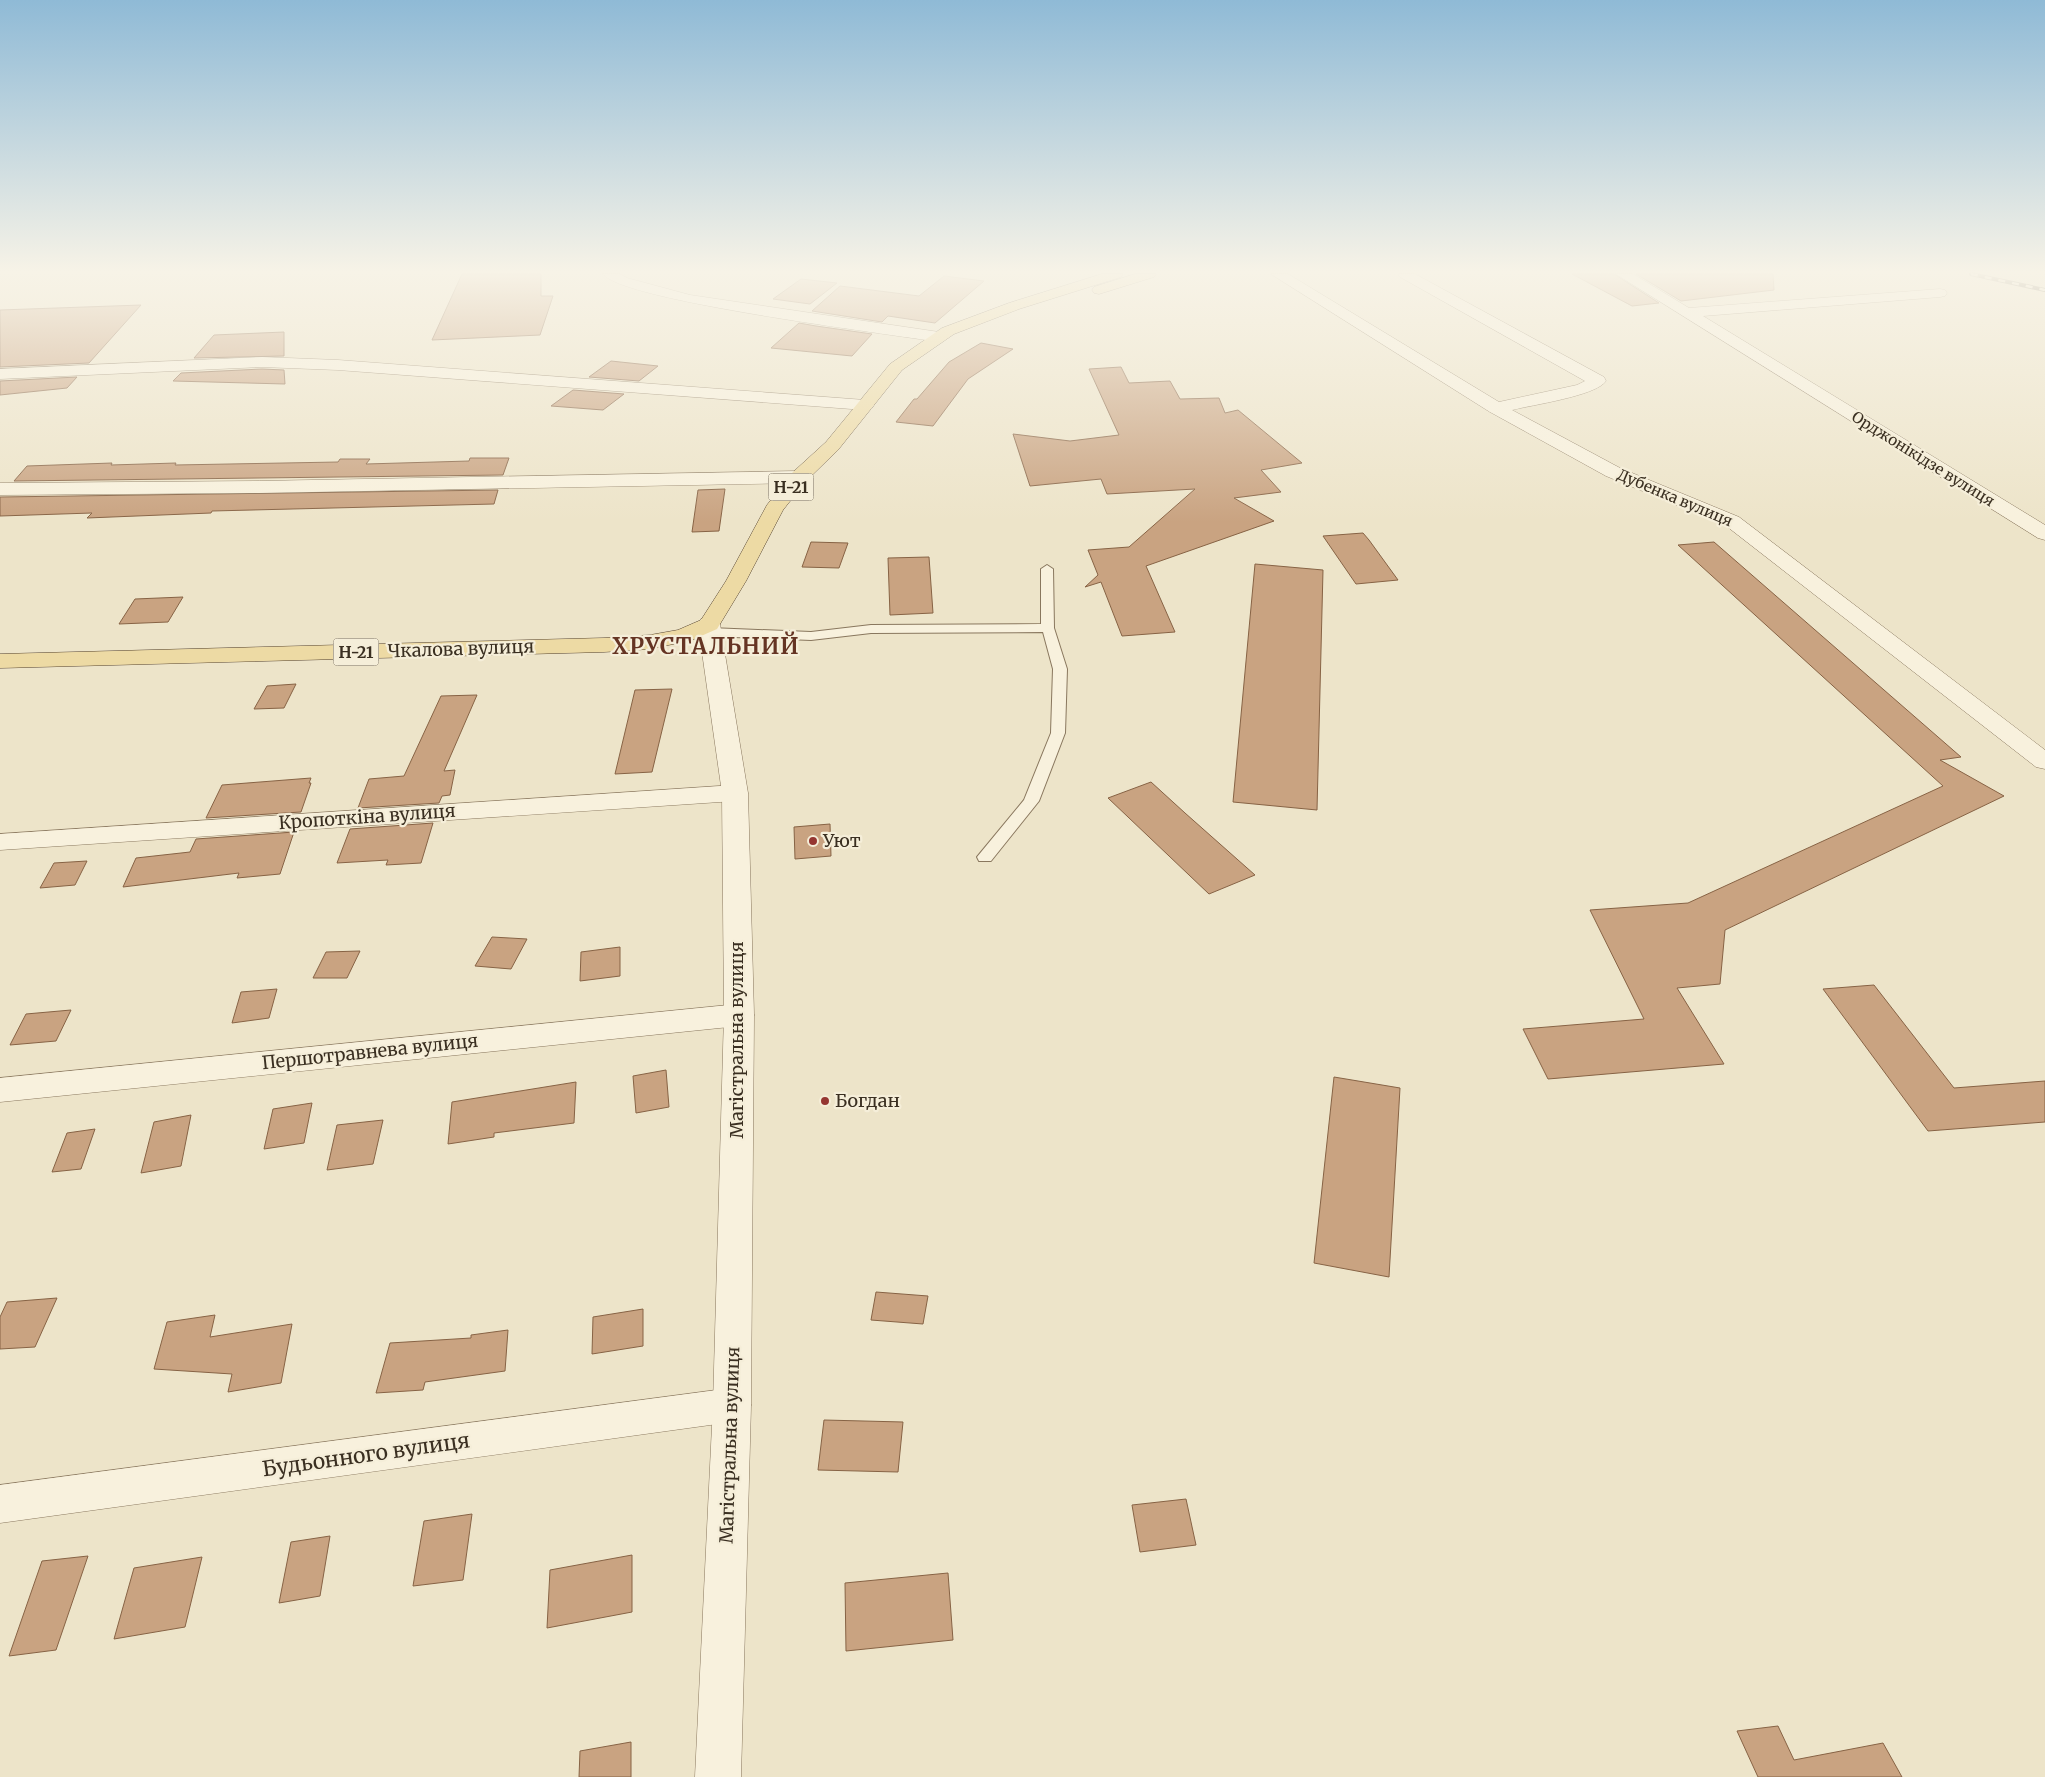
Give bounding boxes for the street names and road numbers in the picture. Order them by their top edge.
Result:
street label: Орджонікідзе вулиця [1848,407,1998,510]
street label: Дубенка вулиця [1615,465,1736,530]
road number: Н-21 [768,474,814,501]
street label: Чкалова вулиця [387,634,535,663]
road number: Н-21 [334,638,378,666]
street label: Кропоткіна вулиця [278,799,457,834]
street label: Магістральна вулиця [725,941,748,1139]
street label: Першотравнева вулиця [261,1029,480,1074]
street label: Магістральна вулиця [715,1346,744,1544]
street label: Будьонного вулиця [260,1427,471,1482]

